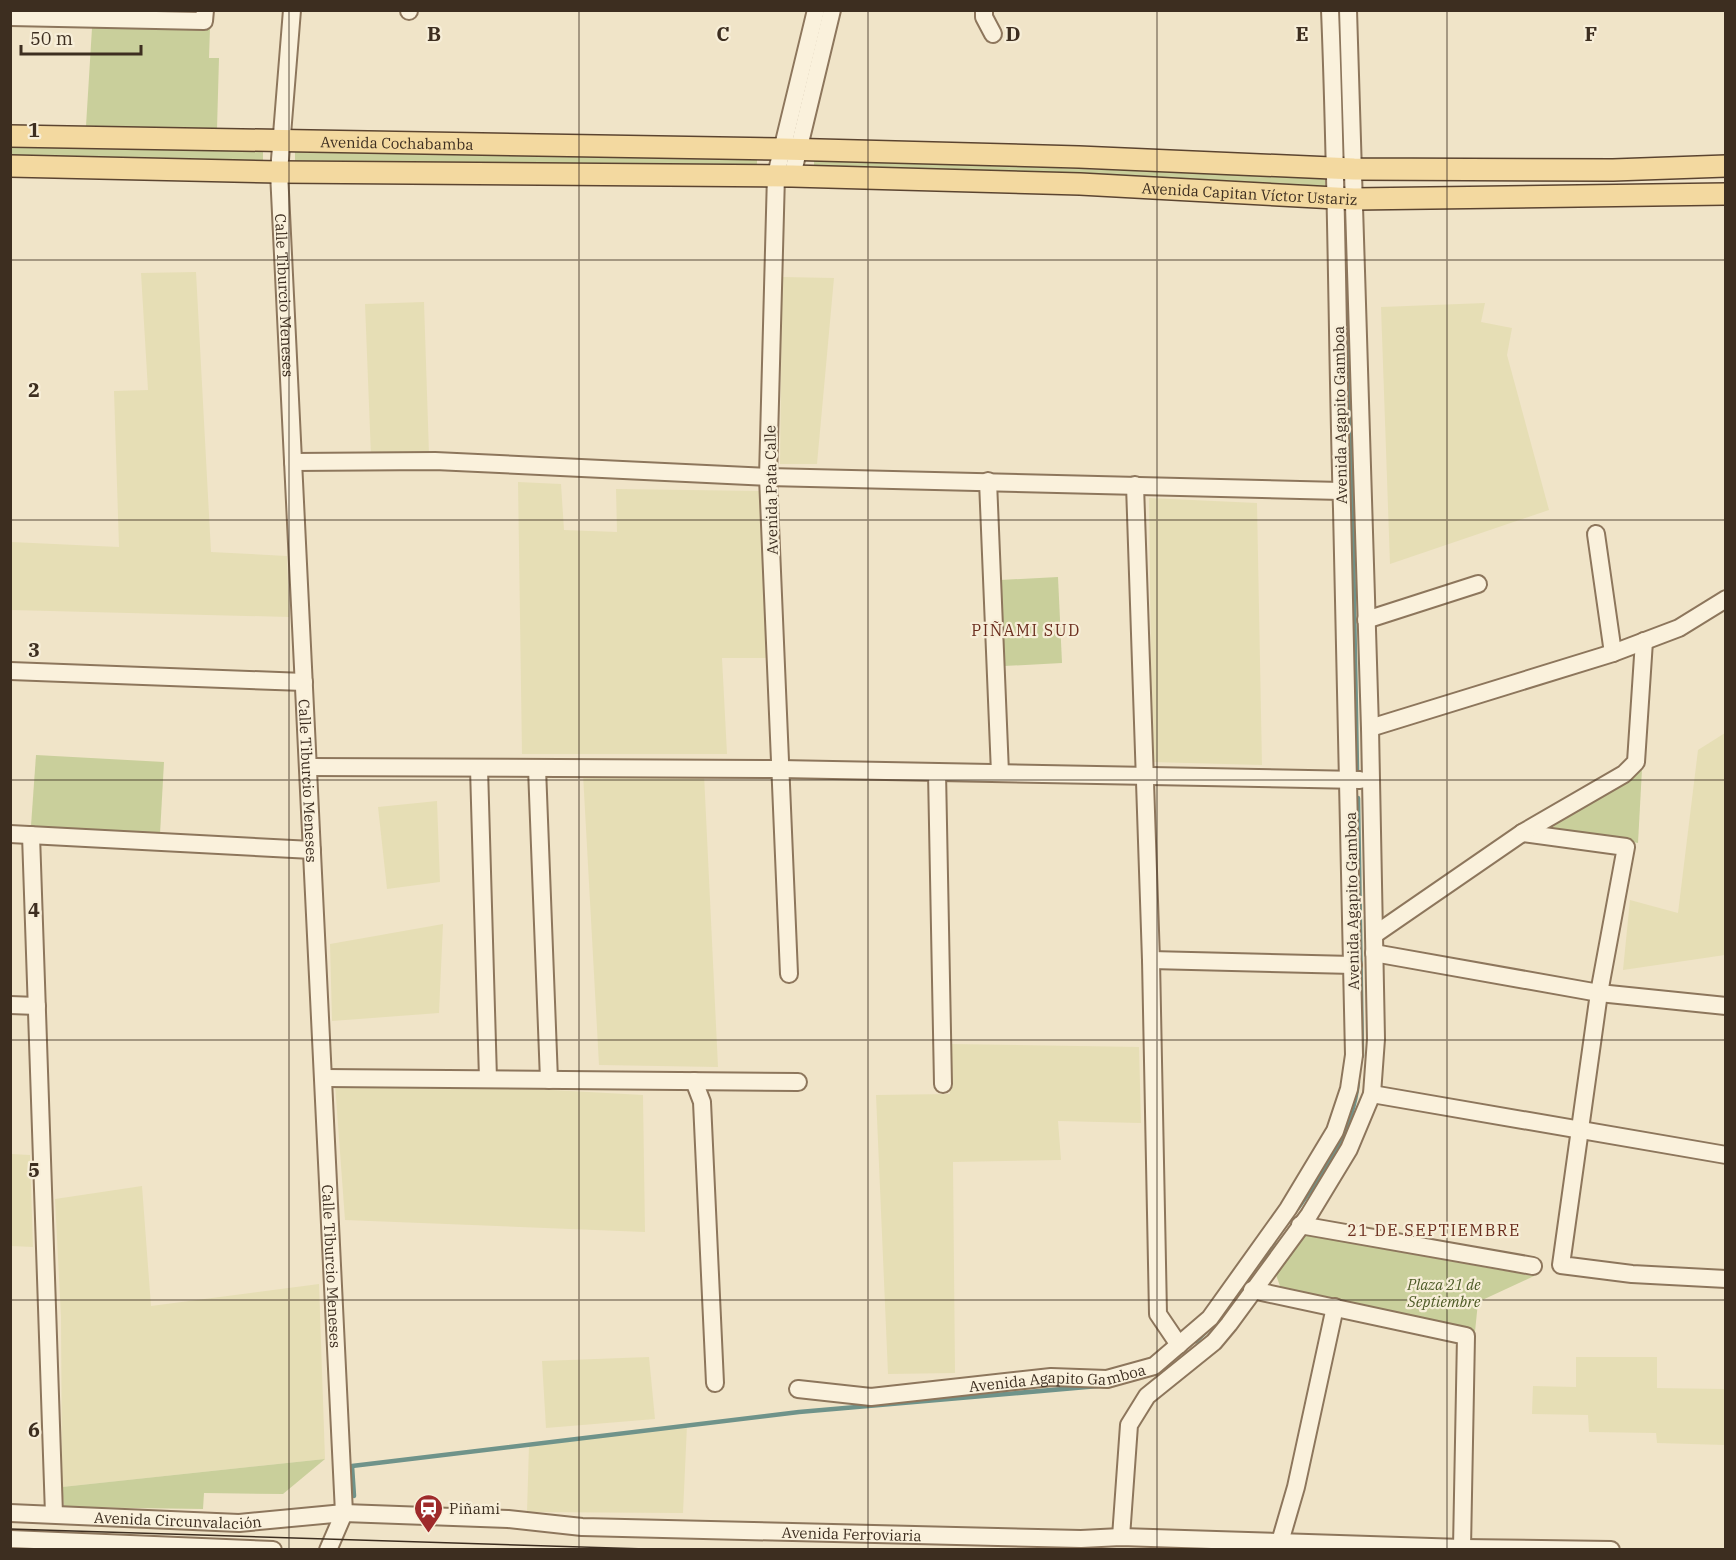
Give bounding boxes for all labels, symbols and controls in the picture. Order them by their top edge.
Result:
scale bar [21,18,141,56]
text: B [427,20,441,47]
text: C [716,20,730,47]
text: D [1005,20,1021,47]
text: E [1295,20,1309,47]
text: F [1585,20,1597,47]
text: 50 m [30,27,73,50]
text: 1 [28,116,40,143]
street label: Avenida Cochabamba [320,132,474,153]
street label: Avenida Capitan Víctor Ustariz [1141,178,1358,209]
street label: Calle Tiburcio Meneses [272,213,298,378]
street label: Avenida Agapito Gamboa [1329,326,1351,504]
text: 2 [28,376,40,403]
street label: Avenida Pata Calle [760,425,782,555]
district label: PIÑAMI SUD [971,620,1081,640]
text: 3 [28,636,40,663]
street label: Calle Tiburcio Meneses [295,699,322,863]
street label: Avenida Agapito Gamboa [1341,812,1363,990]
text: 4 [28,896,40,923]
text: 5 [28,1156,40,1183]
street label: Calle Tiburcio Meneses [319,1184,345,1348]
district label: 21 DE SEPTIEMBRE [1347,1220,1521,1240]
park label: Plaza 21 de Septiembre [1406,1275,1481,1311]
street label: Avenida Agapito Gamboa [968,1359,1148,1396]
text: 6 [28,1416,40,1443]
station icon: Piñami [412,1492,444,1534]
place label: Piñami [449,1499,500,1518]
street label: Avenida Circunvalación [94,1507,263,1532]
street label: Avenida Ferroviaria [781,1522,922,1545]

